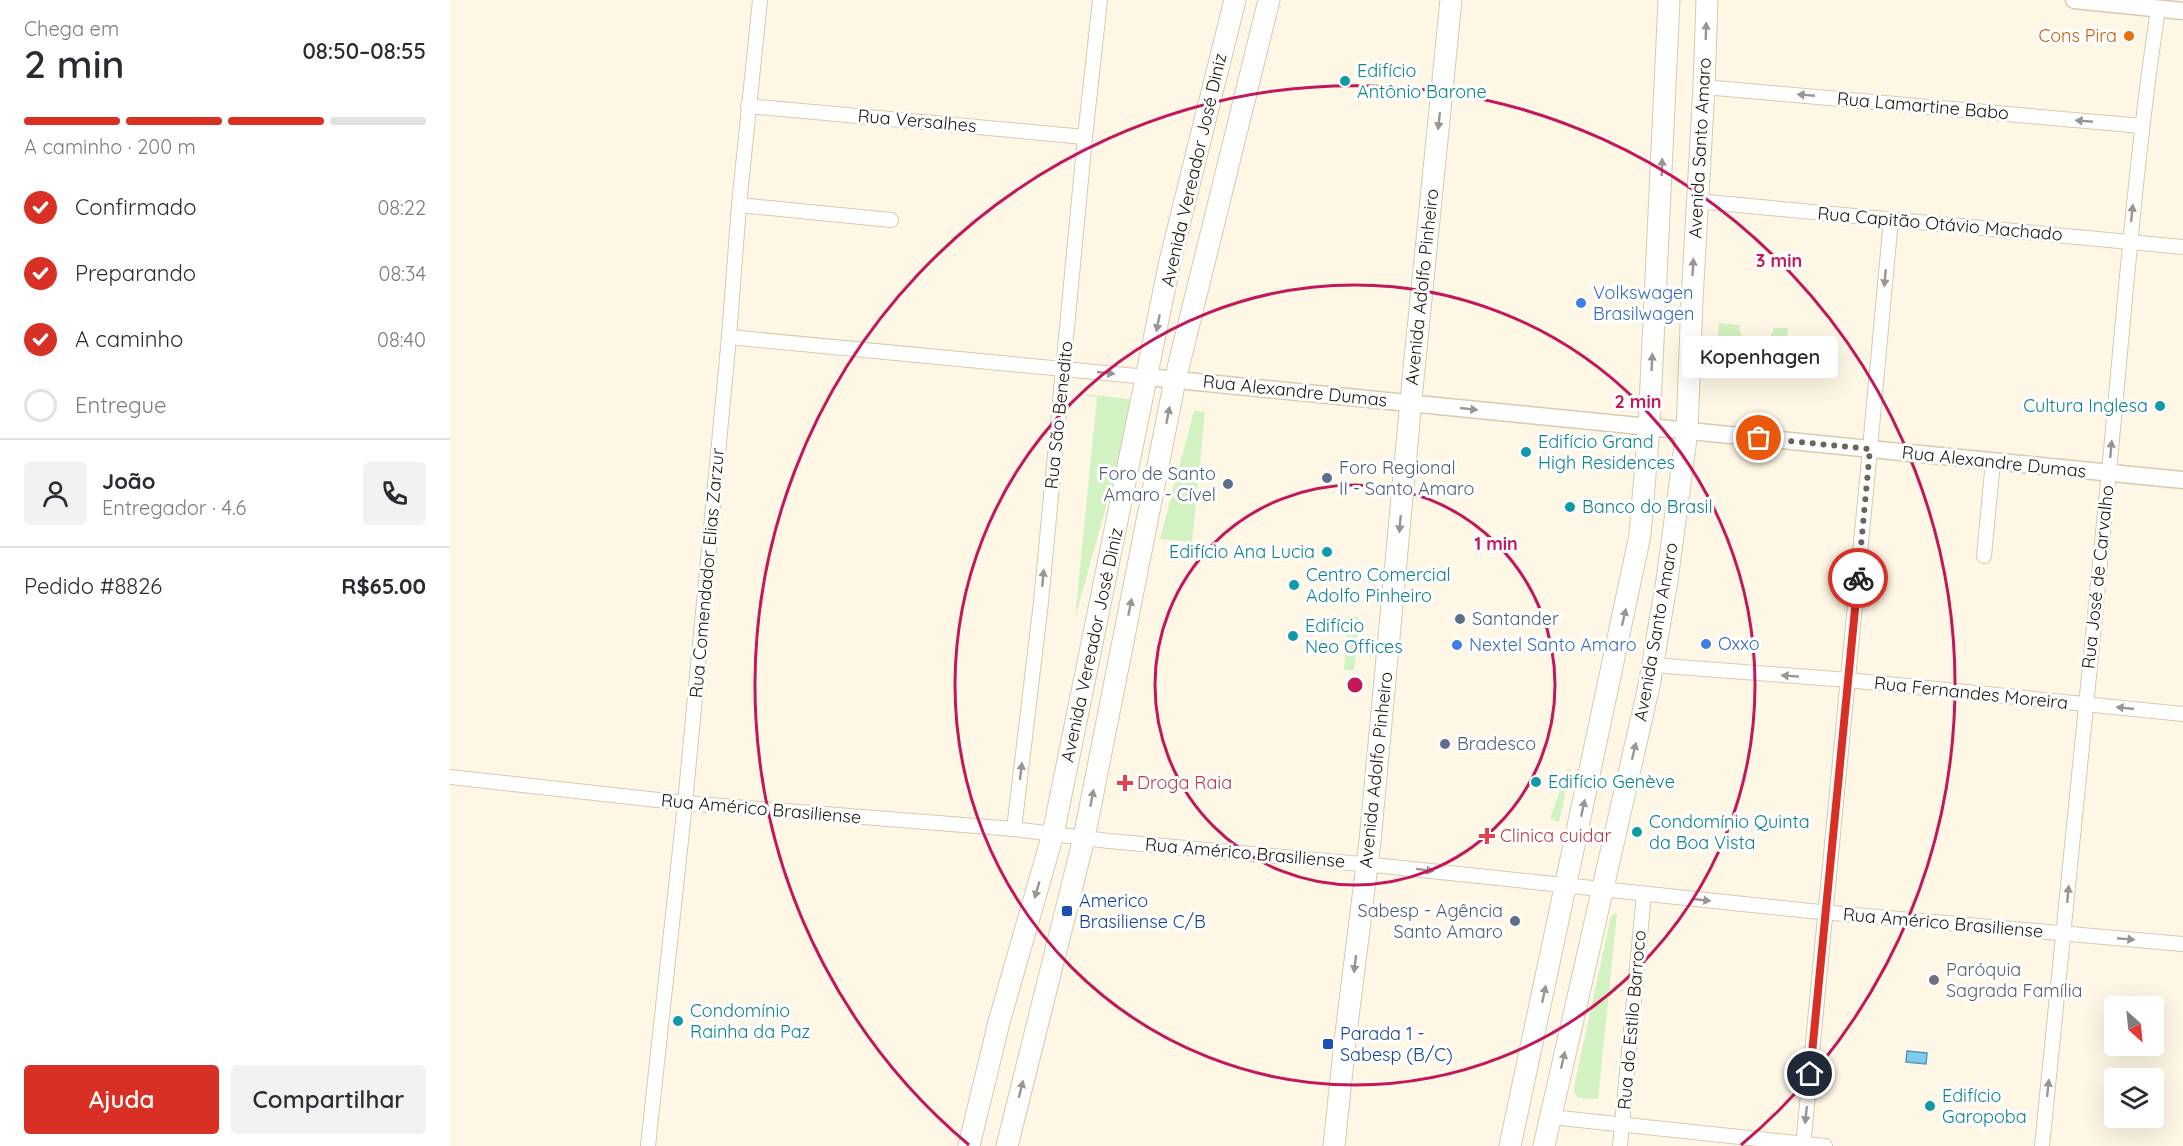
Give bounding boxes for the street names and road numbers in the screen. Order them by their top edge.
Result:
street label: Avenida Vereador José Diniz [1155,51,1232,289]
street label: Avenida Santo Amaro [1683,57,1716,239]
street label: Rua Lamartine Babo [1836,87,2010,124]
street label: Rua Versalhes [857,104,977,137]
street label: Avenida Adolfo Pinheiro [1400,188,1443,386]
street label: Rua Capitão Otávio Machado [1817,201,2064,246]
street label: Rua São Benedito [1039,340,1078,490]
street label: Rua Alexandre Dumas [1202,369,1388,412]
street label: Rua Alexandre Dumas [1901,440,2087,483]
street label: Rua Comendador Elias Zarzur [684,447,729,699]
street label: Rua José de Carvalho [2076,484,2119,670]
street label: Avenida Vereador José Diniz [1055,526,1128,764]
street label: Avenida Santo Amaro [1628,541,1683,723]
street label: Avenida Adolfo Pinheiro [1354,671,1397,869]
street label: Rua Fernandes Moreira [1873,671,2069,714]
street label: Rua Américo Brasiliense [660,788,862,829]
street label: Rua Américo Brasiliense [1144,832,1346,873]
street label: Rua Américo Brasiliense [1842,902,2044,943]
street label: Rua do Estilo Barroco [1612,929,1651,1111]

